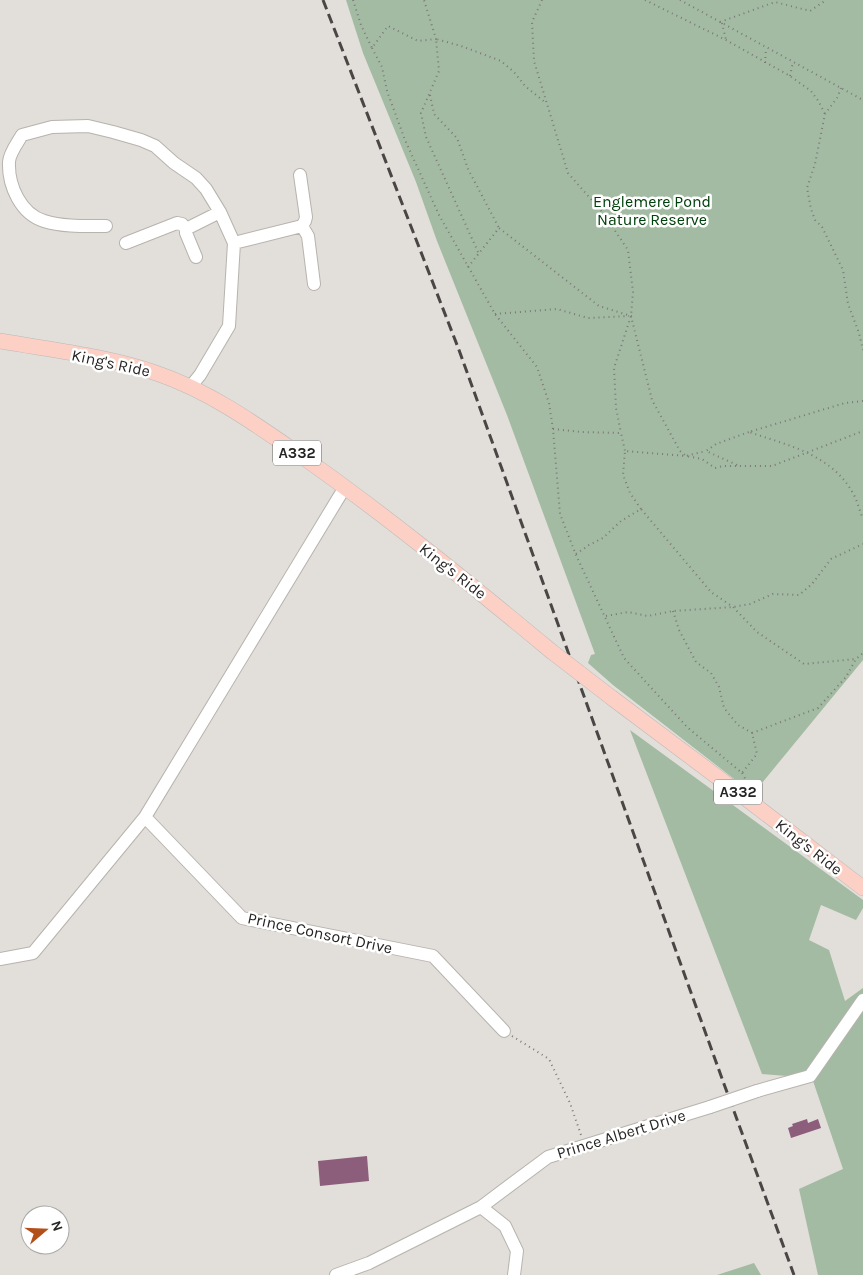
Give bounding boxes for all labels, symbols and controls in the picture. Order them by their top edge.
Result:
park label: Englemere Pond Nature Reserve [593,192,711,229]
street label: King's Ride [70,345,152,381]
road number: A332 [273,440,321,466]
street label: King's Ride [416,539,490,603]
road number: A332 [714,780,762,804]
street label: King's Ride [772,815,846,879]
street label: Prince Consort Drive [246,908,394,958]
street label: Prince Albert Drive [554,1105,688,1163]
north arrow [20,1205,70,1255]
text: N [47,1218,66,1233]

